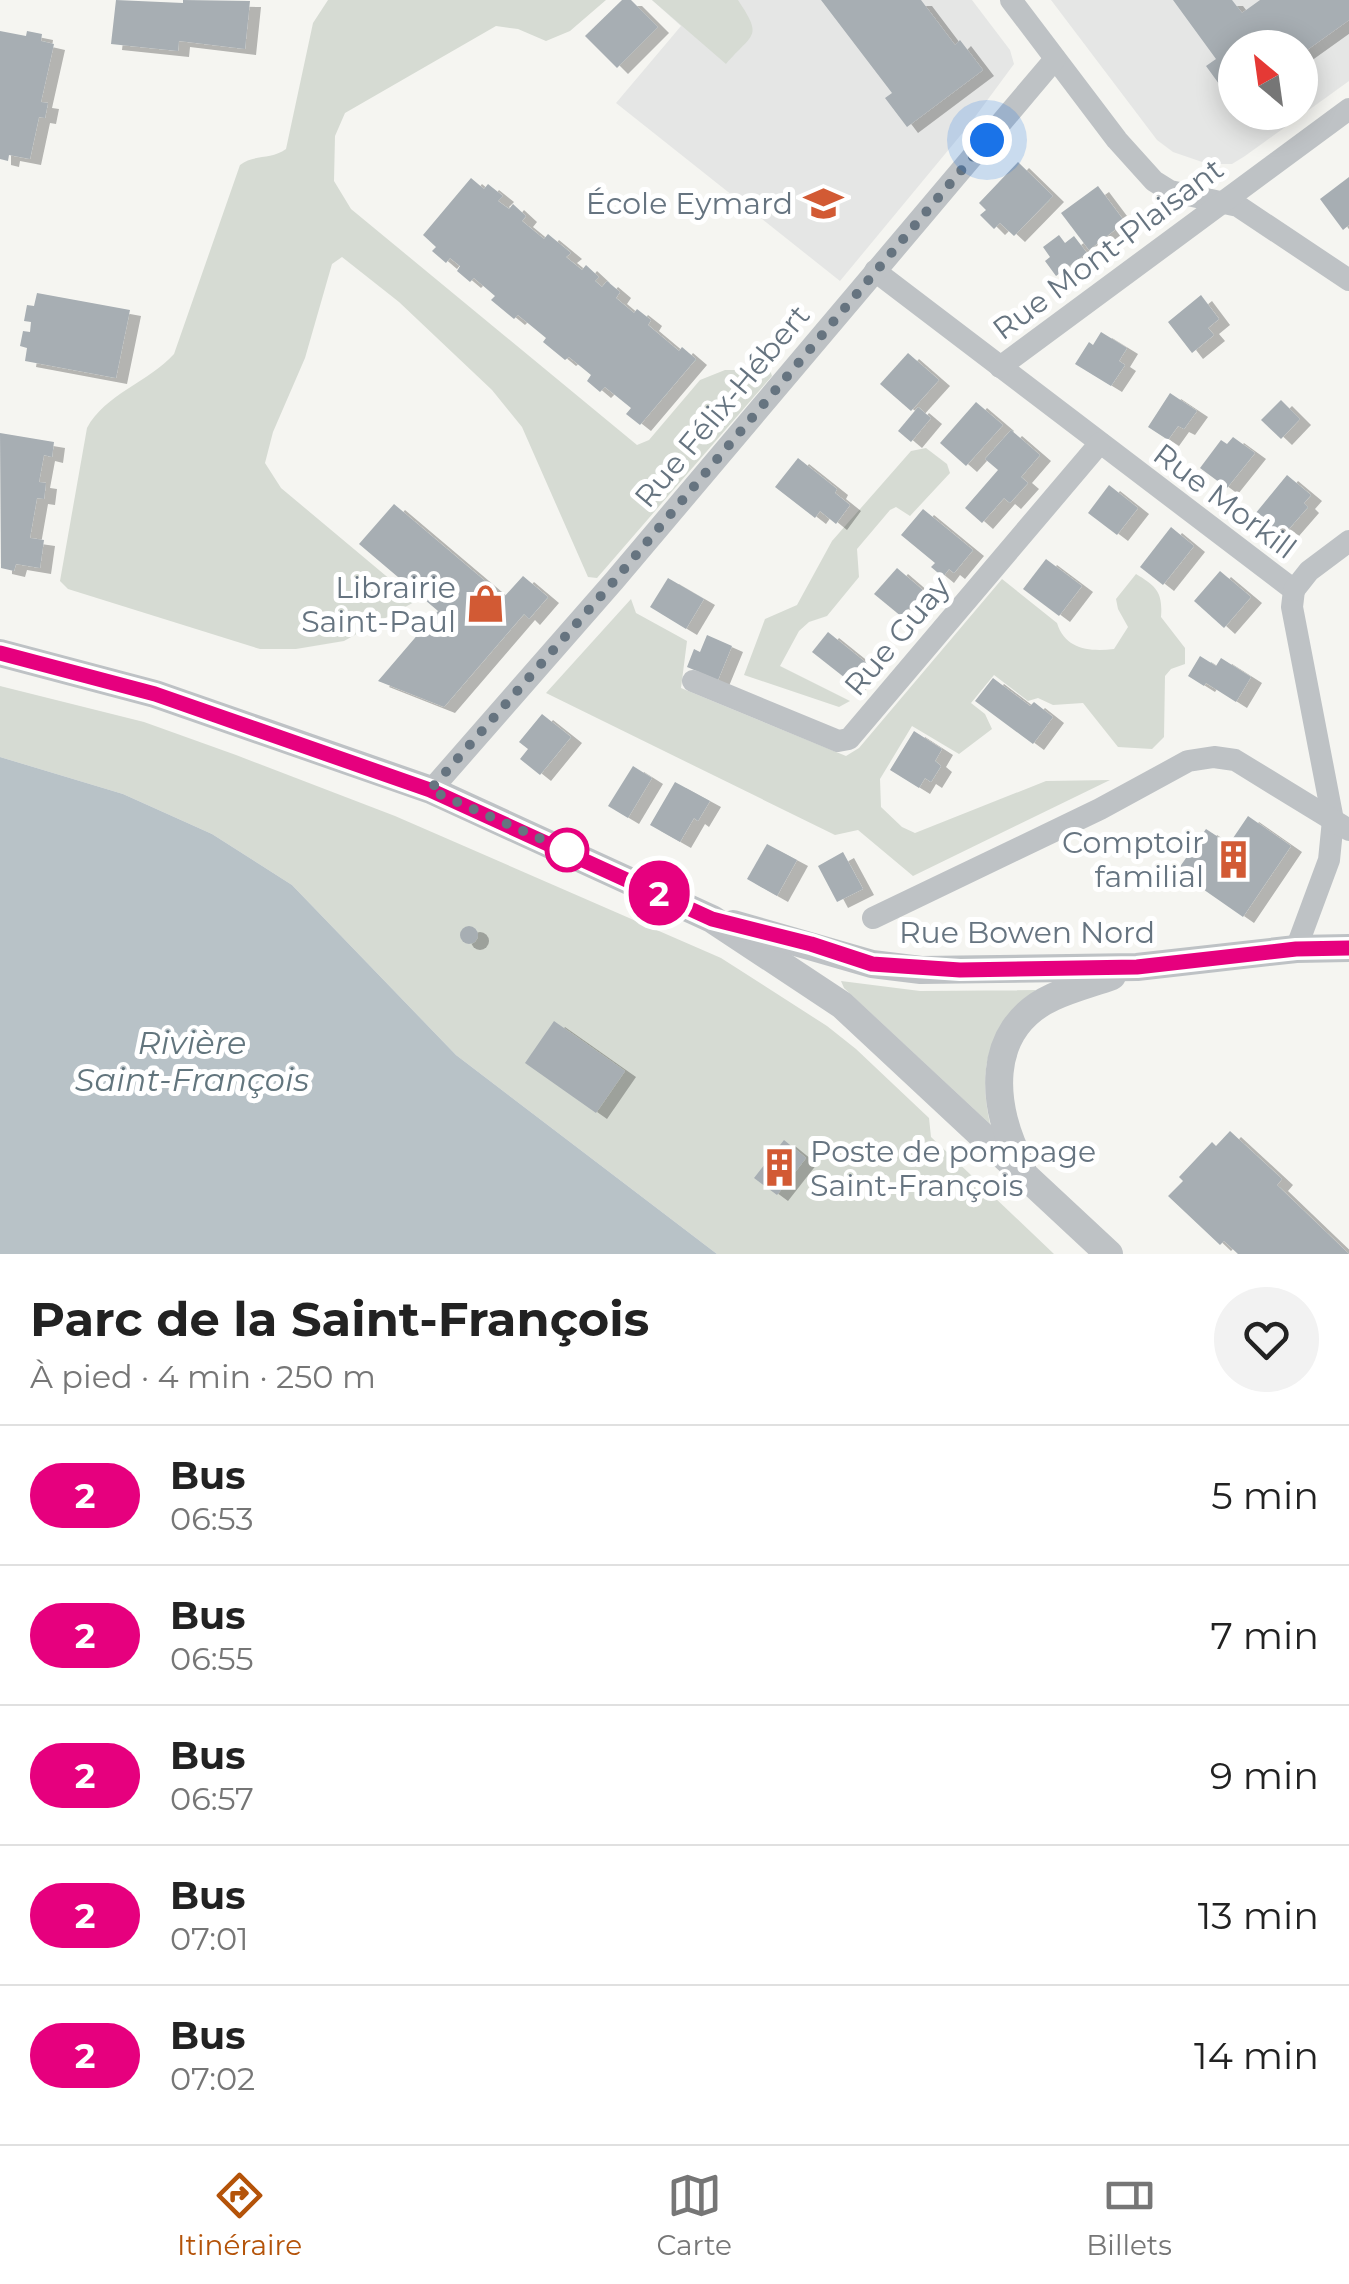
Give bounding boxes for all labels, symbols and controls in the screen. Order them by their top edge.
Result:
north arrow [1218,30,1318,130]
map controls [1218,30,1318,130]
your location [962,115,1012,165]
street label: Rue Mont-Plaisant [985,150,1231,348]
school or university icon: École Eymard [802,182,844,224]
place label: École Eymard [586,185,793,222]
street label: Rue Félix-Hébert [627,297,817,515]
street label: Rue Morkill [1146,435,1304,567]
street label: Rue Guay [836,568,958,703]
place label: Librairie Saint-Paul [301,569,456,640]
shop icon: Librairie Saint-Paul [465,583,507,625]
place label: Comptoir familial [1062,824,1204,895]
unlabelled marker [546,829,588,871]
building icon: Comptoir familial [1213,838,1255,880]
line badge: 2 [626,860,692,926]
text: 2 [649,872,669,915]
street label: Rue Bowen Nord [899,914,1155,951]
water label: Rivière Saint-François [75,1023,310,1099]
place label: Poste de pompage Saint-François [810,1133,1096,1204]
building icon: Poste de pompage Saint-François [759,1147,801,1189]
button: heart [1214,1287,1319,1392]
text: Parc de la Saint-François [30,1290,649,1348]
text: À pied · 4 min · 250 m [30,1357,376,1396]
text: Bus [170,1452,245,1499]
text: 5 min [1211,1472,1319,1519]
text: 2 [75,1474,95,1517]
text: 06:53 [170,1499,253,1538]
text: Bus [170,1592,245,1639]
text: 7 min [1210,1612,1319,1659]
text: 2 [75,1614,95,1657]
text: 06:55 [170,1639,254,1678]
text: Bus [170,1732,245,1779]
text: 9 min [1210,1752,1319,1799]
text: 2 [75,1754,95,1797]
text: 06:57 [170,1779,254,1818]
text: Bus [170,1872,245,1919]
text: 13 min [1198,1892,1319,1939]
text: 2 [75,1894,95,1937]
text: 07:01 [170,1919,249,1958]
text: Bus [170,2012,245,2059]
text: 14 min [1194,2032,1319,2079]
text: 2 [75,2034,95,2077]
text: 07:02 [170,2059,255,2098]
tab: Itinéraire [177,2168,302,2262]
tab: Carte [656,2168,732,2262]
tab: Billets [1086,2168,1172,2262]

